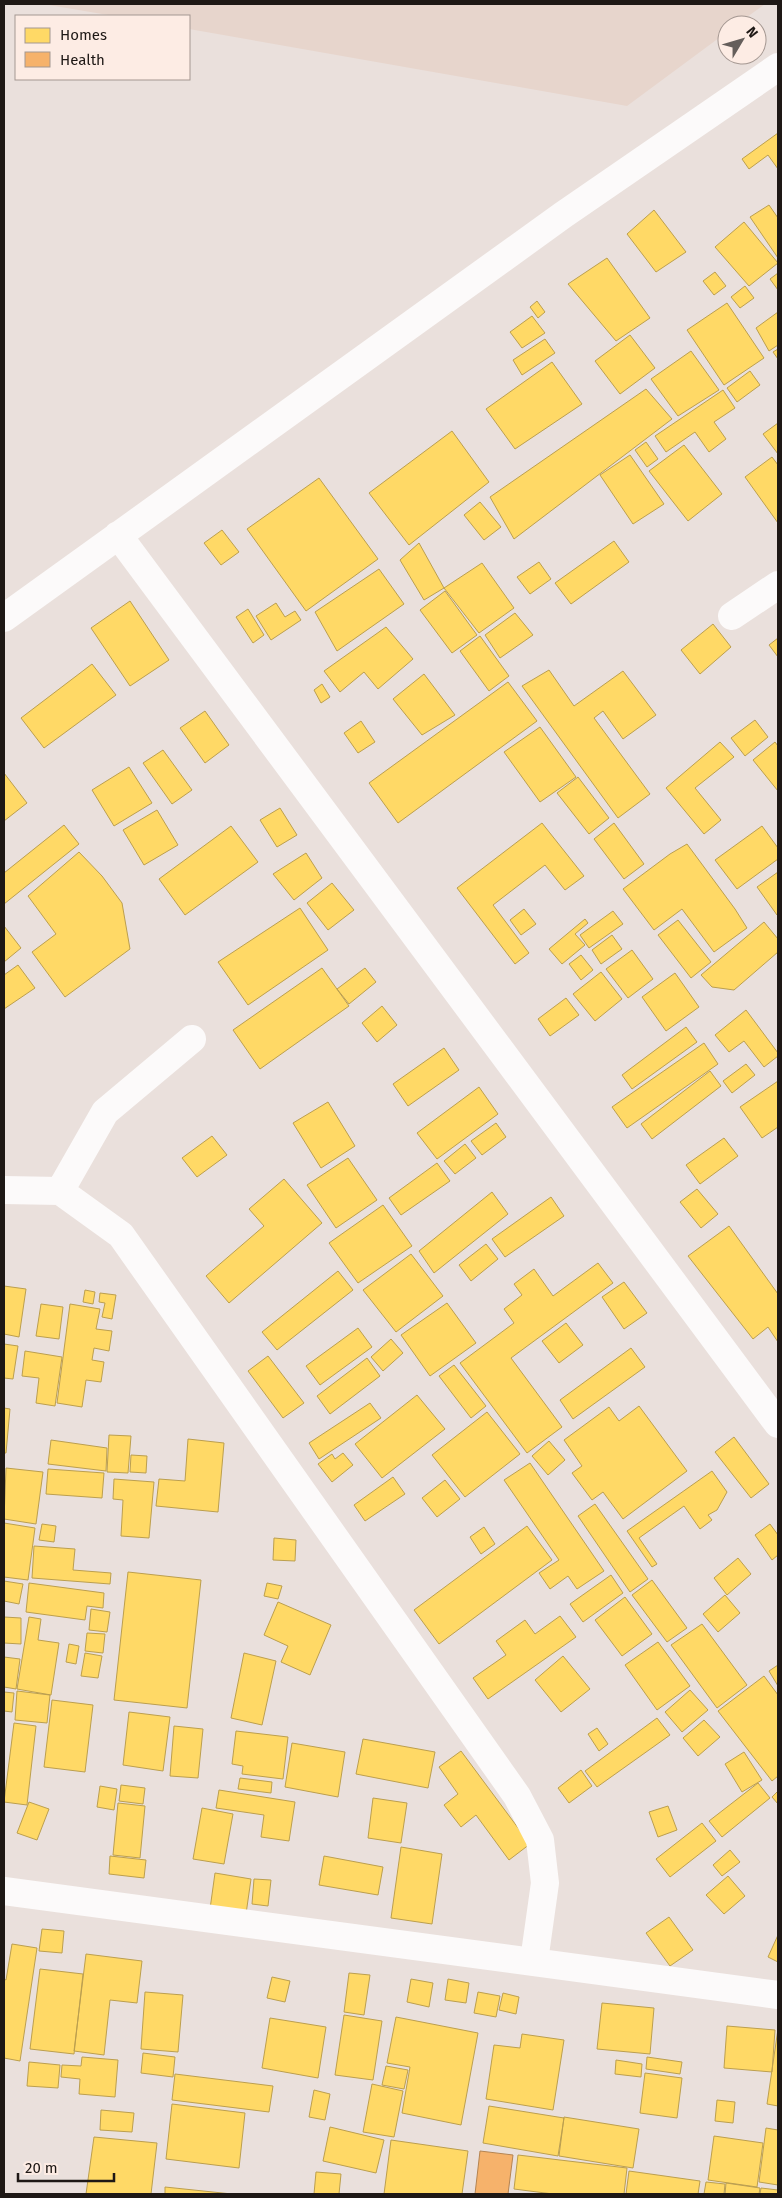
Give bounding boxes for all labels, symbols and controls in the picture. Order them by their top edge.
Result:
legend [15,15,190,80]
north arrow [717,15,767,65]
text: N [742,23,761,41]
text: Homes [60,26,107,44]
text: Health [60,51,105,69]
scale bar [18,2150,114,2182]
text: 20 m [25,2159,58,2177]

